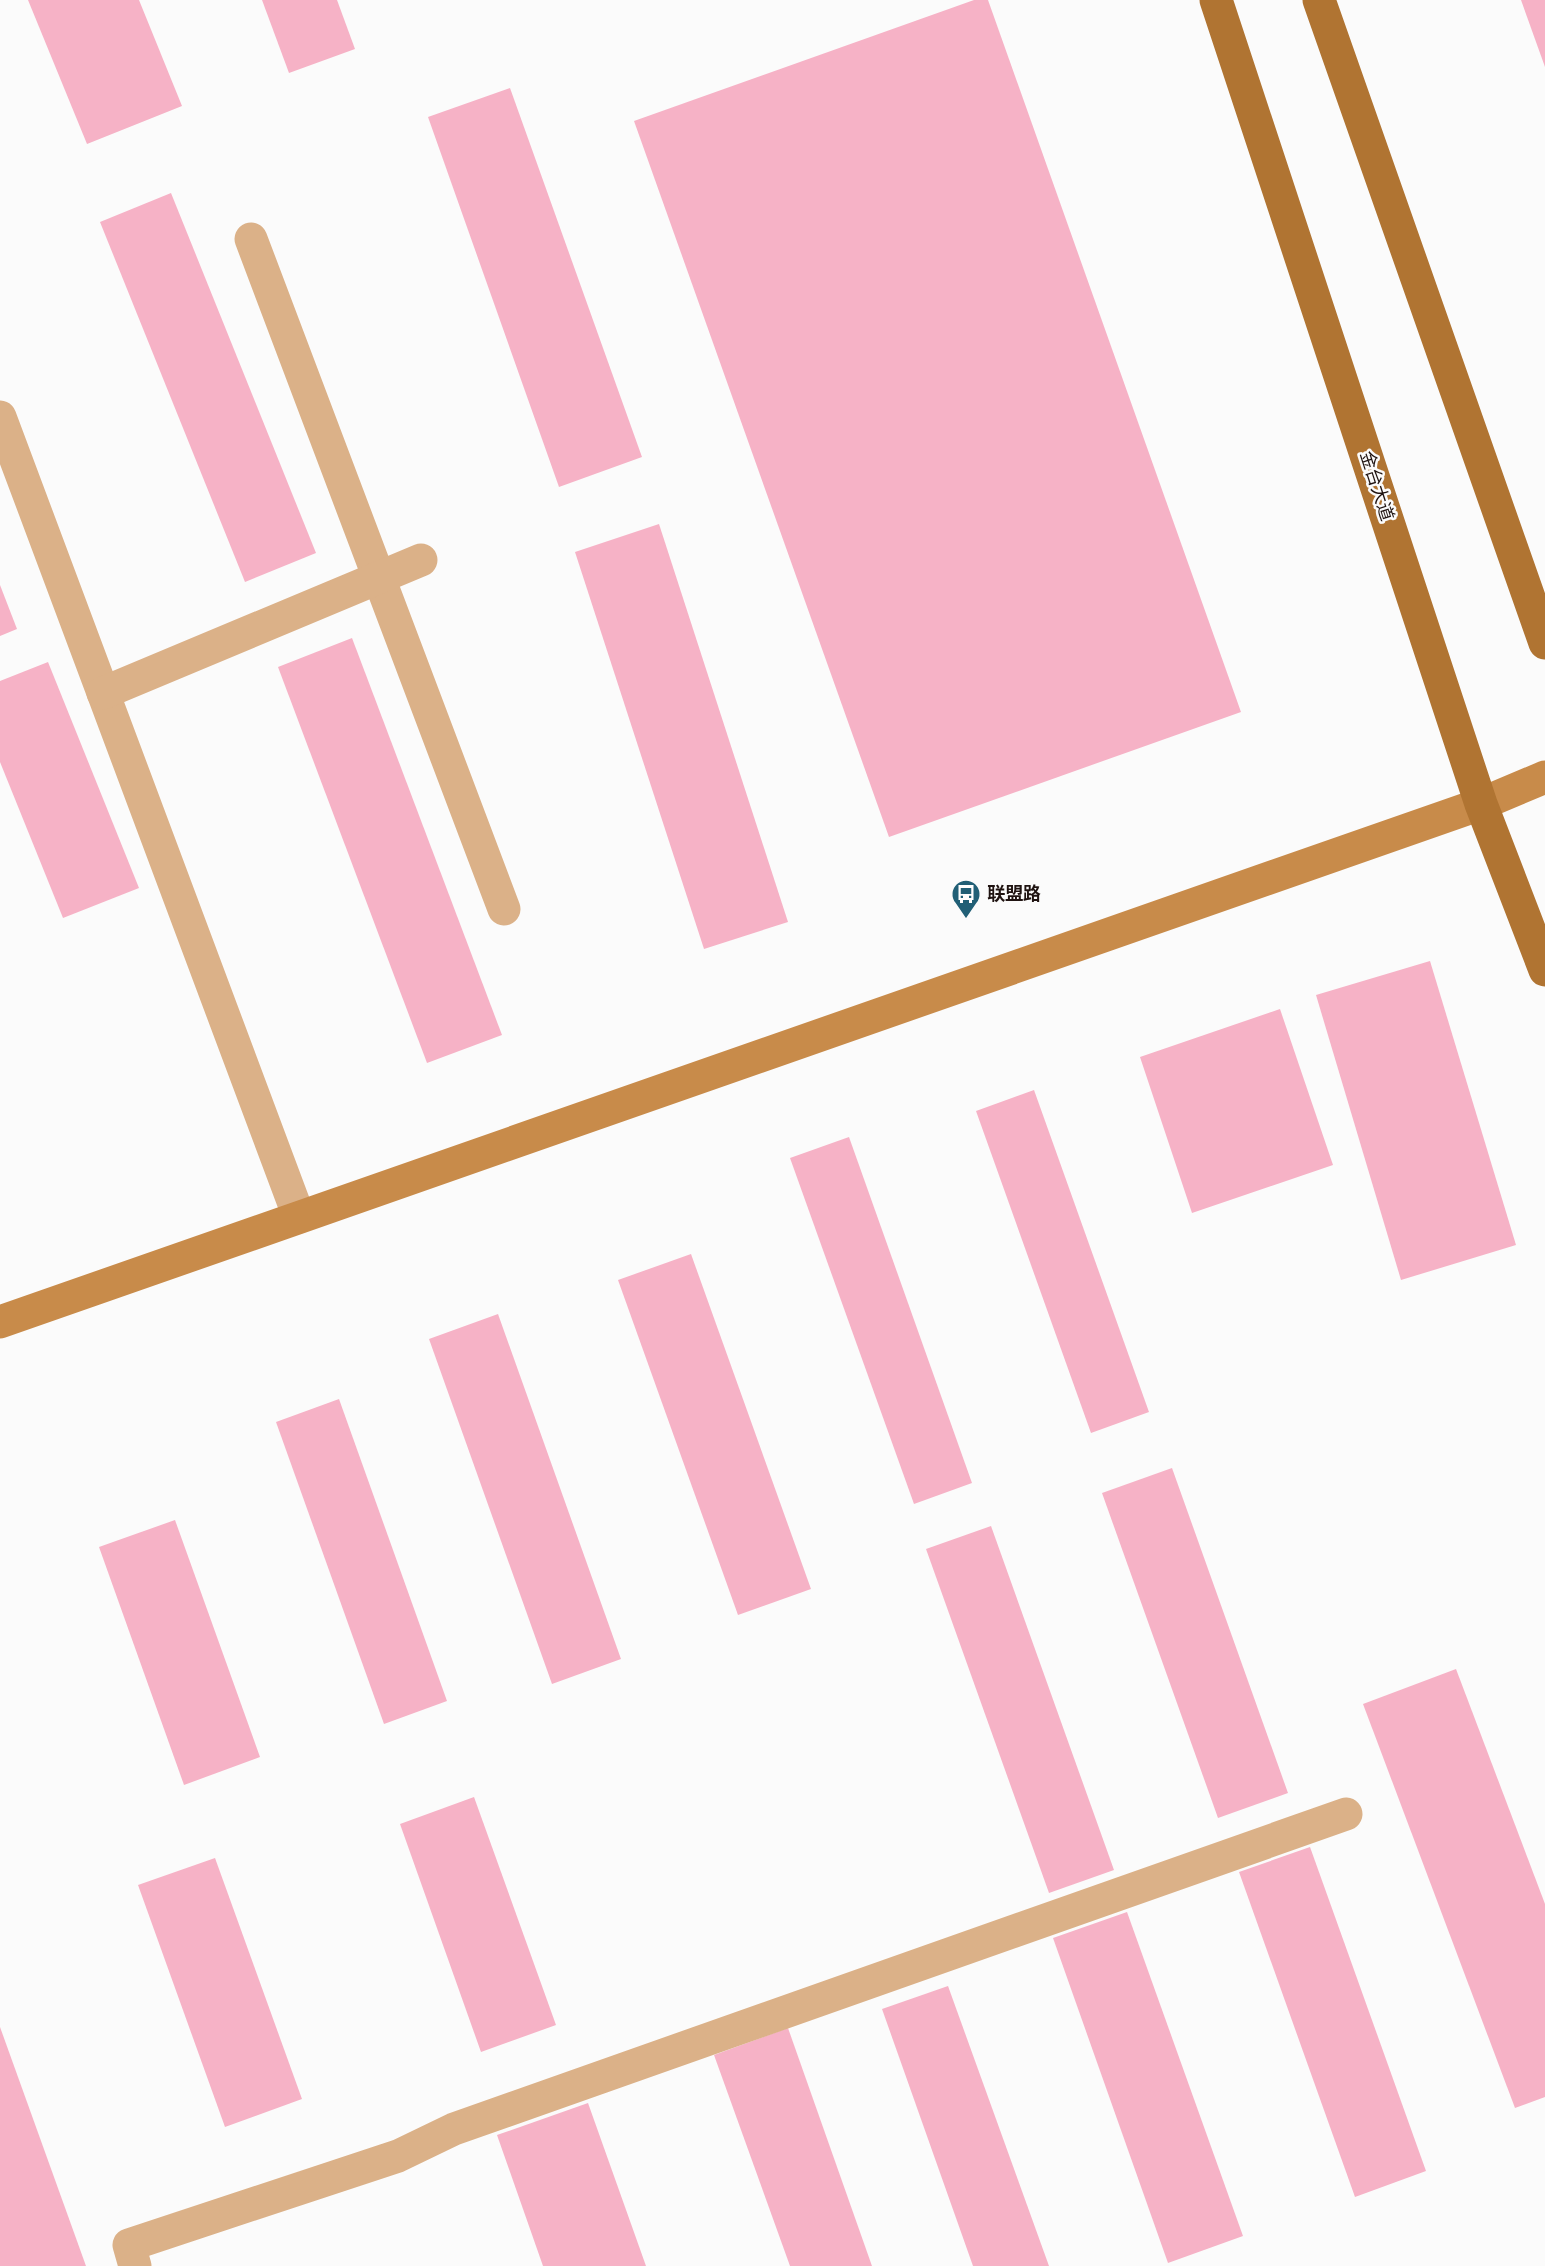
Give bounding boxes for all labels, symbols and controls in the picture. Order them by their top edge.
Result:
street label: 金台大道 [1356,449,1398,523]
bus stop icon: 联盟路 [950,878,982,920]
place label: 联盟路 [987,884,1041,904]

